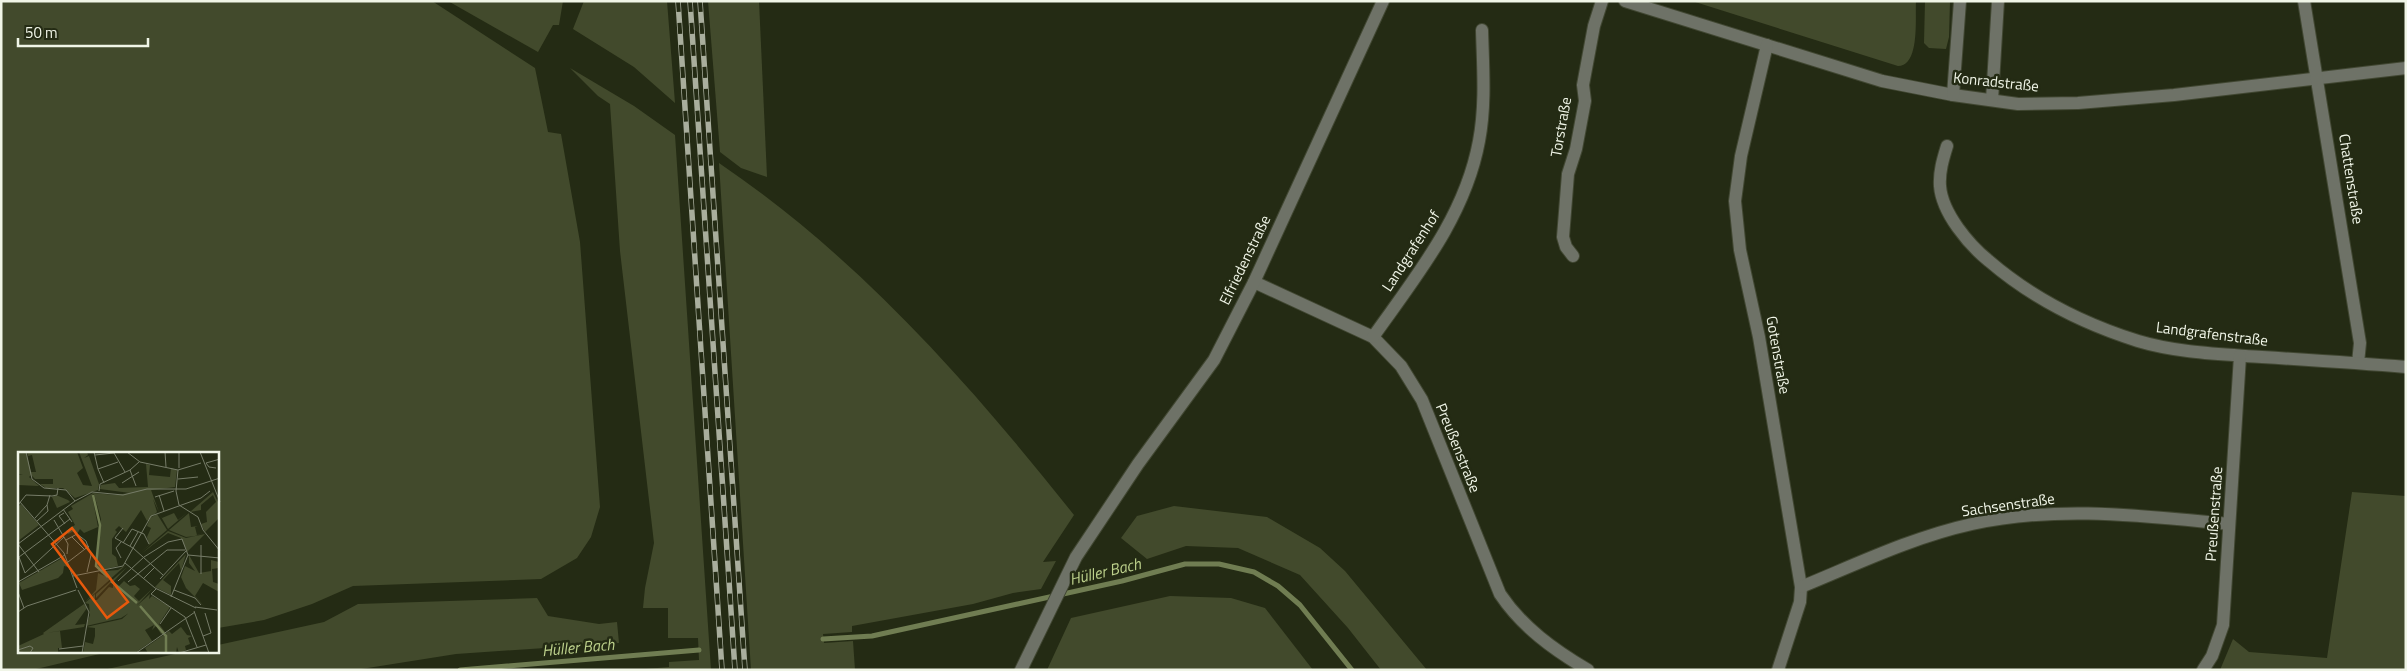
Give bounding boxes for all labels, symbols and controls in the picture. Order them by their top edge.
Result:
scale bar [18,15,148,47]
text: 50 m [25,21,58,44]
street label: Konradstraße [1952,66,2040,97]
street label: Torstraße [1544,95,1577,159]
street label: Chattenstraße [2333,132,2370,226]
street label: Landgrafenhof [1376,206,1445,296]
street label: Elfriedenstraße [1213,211,1276,309]
street label: Gotenstraße [1760,314,1797,396]
street label: Landgrafenstraße [2155,315,2269,352]
street label: Preußenstraße [1430,400,1487,496]
inset map [18,452,219,654]
street label: Preußenstraße [2199,466,2228,562]
street label: Sachsenstraße [1960,487,2056,522]
water label: Hüller Bach [1067,551,1144,591]
water label: Hüller Bach [541,632,616,662]

